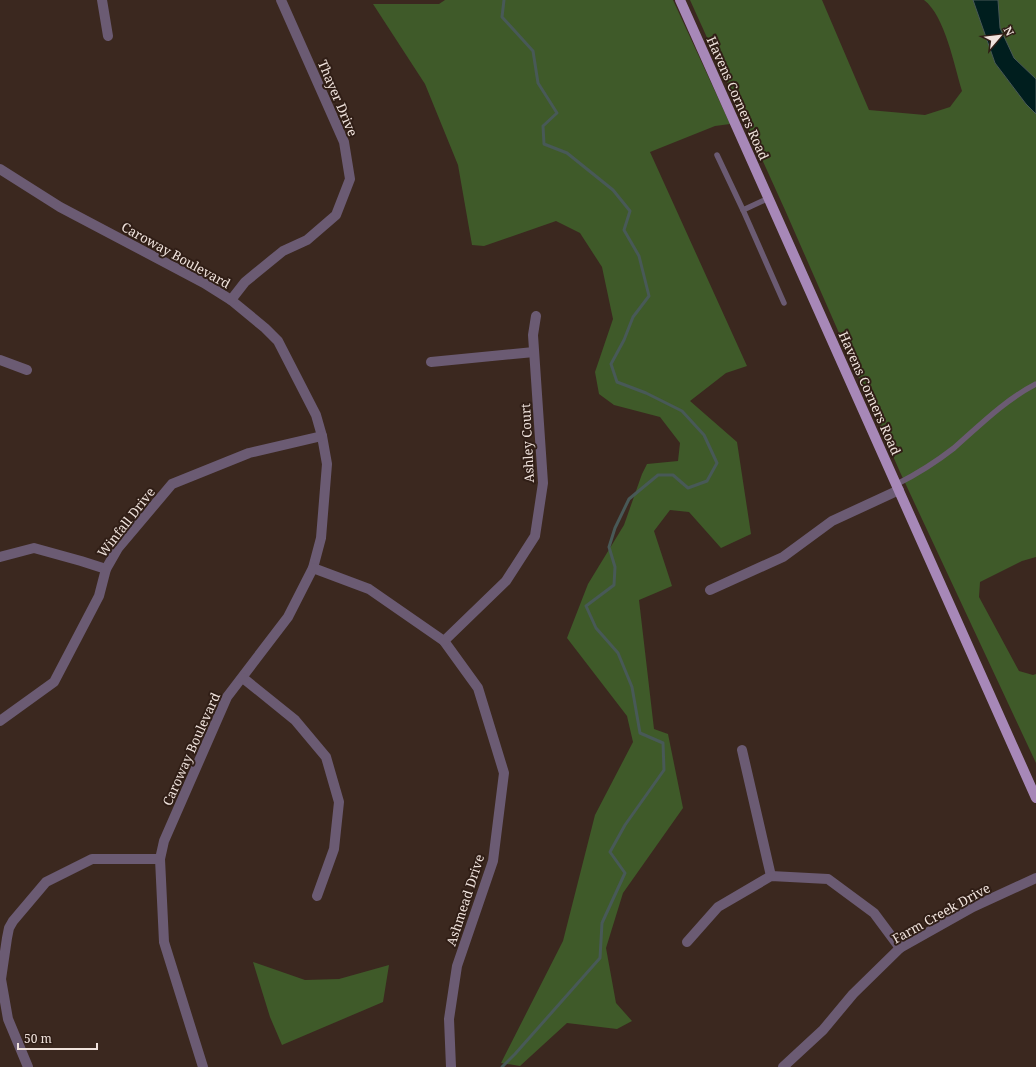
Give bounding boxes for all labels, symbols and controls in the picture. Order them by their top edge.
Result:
north arrow [980,16,1020,56]
text: N [1001,24,1018,39]
street label: Havens Corners Road [703,33,773,163]
street label: Thayer Drive [314,57,362,139]
street label: Caroway Boulevard [118,218,234,292]
street label: Havens Corners Road [835,328,905,458]
street label: Ashley Court [516,402,538,483]
street label: Winfall Drive [93,483,159,561]
street label: Caroway Boulevard [158,690,224,808]
street label: Ashmead Drive [442,852,488,948]
street label: Farm Creek Drive [889,879,993,947]
scale bar [18,1025,97,1051]
text: 50 m [24,1030,52,1047]

